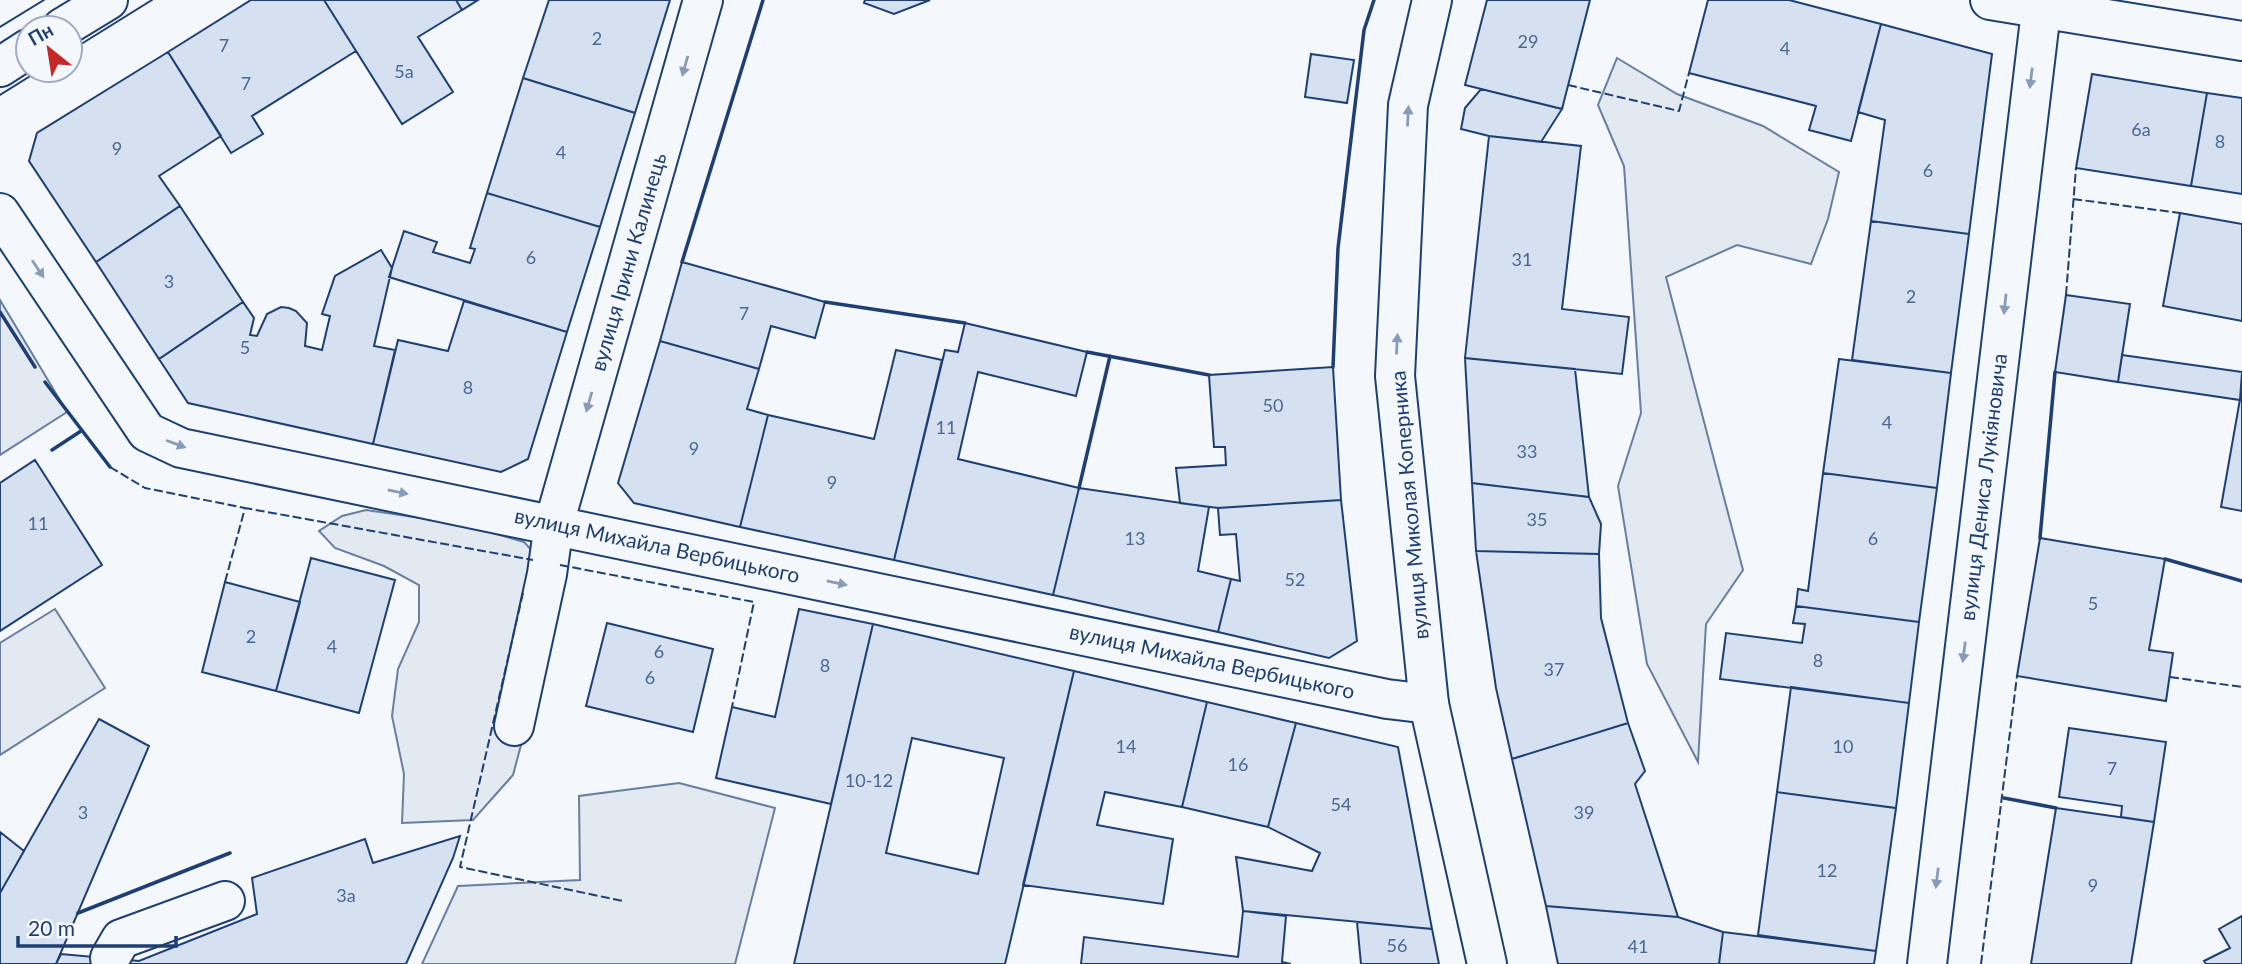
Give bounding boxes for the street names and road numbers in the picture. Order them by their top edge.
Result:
street label: вулиця Ірини Калинець [584,149,671,374]
street label: вулиця Дениса Лукіяновича [1954,352,2011,622]
street label: вулиця Миколая Коперника [1384,370,1433,641]
street label: вулиця Михайла Вербицького [512,502,802,587]
street label: вулиця Михайла Вербицького [1067,618,1357,703]

